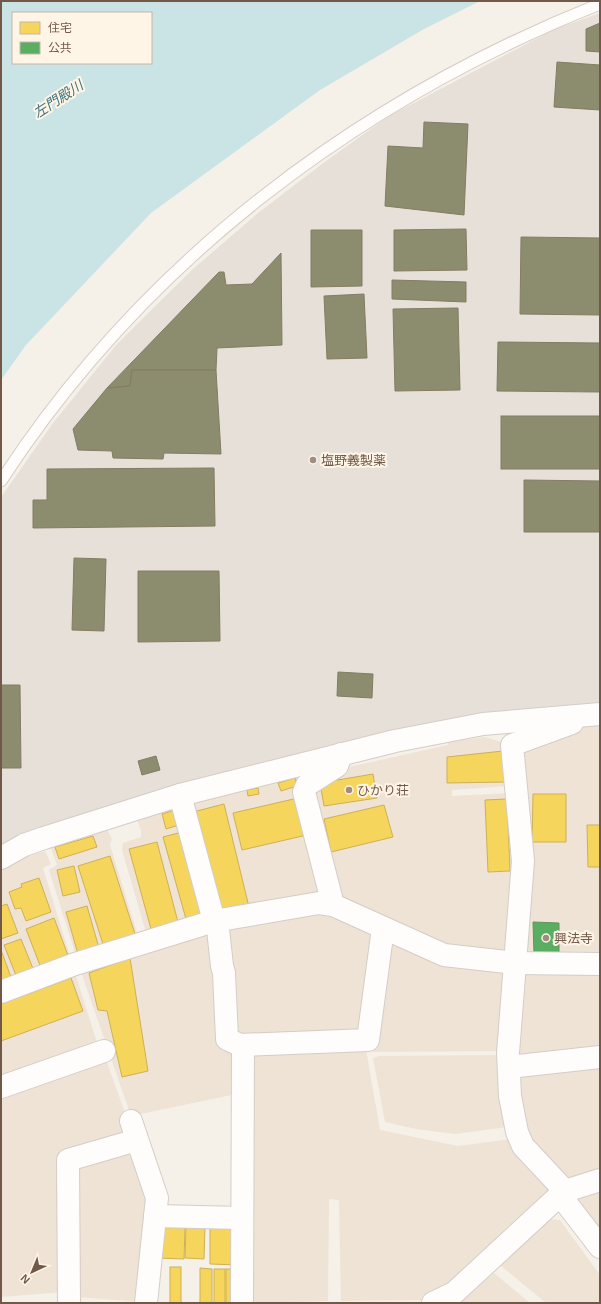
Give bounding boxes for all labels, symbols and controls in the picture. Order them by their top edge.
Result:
legend [12,12,152,64]
text: 住宅 [48,21,72,35]
text: 公共 [48,41,72,55]
water label: 左門殿川 [30,76,88,121]
place label: 塩野義製薬 [321,453,386,468]
marker: 塩野義製薬 [308,455,318,465]
place label: ひかり荘 [357,783,409,798]
marker: ひかり荘 [344,785,354,795]
place label: 興法寺 [554,931,593,946]
marker: 興法寺 [541,933,551,943]
north arrow [12,1252,52,1292]
text: N [18,1272,32,1286]

